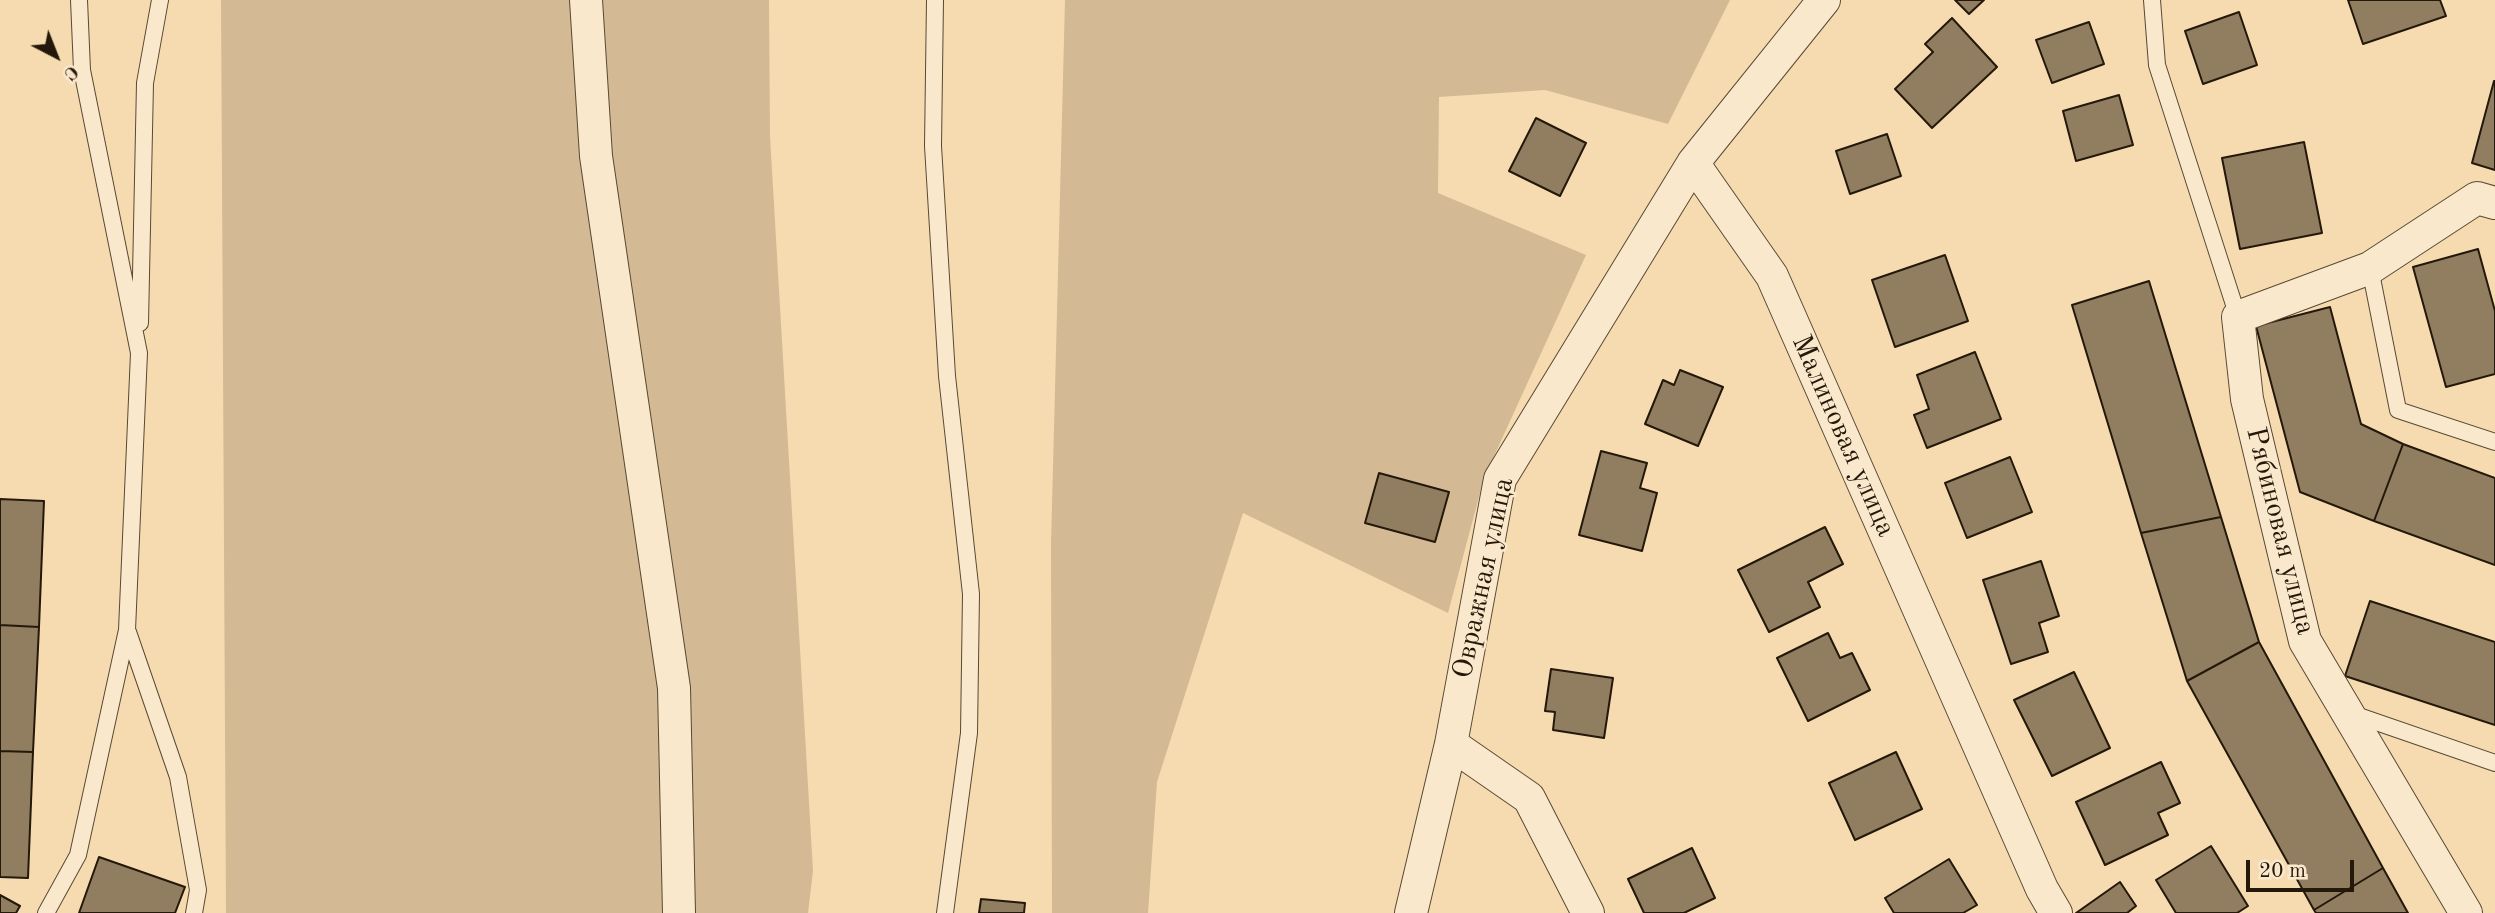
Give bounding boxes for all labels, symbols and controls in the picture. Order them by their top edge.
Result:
north arrow [21,21,91,91]
text: С [59,61,81,83]
street label: Малиновая улица [1784,330,1902,542]
street label: Рябиновая улица [2238,424,2322,638]
street label: Овражная улица [1446,474,1522,682]
scale bar [2250,846,2358,890]
text: 20 m [2259,861,2306,882]

